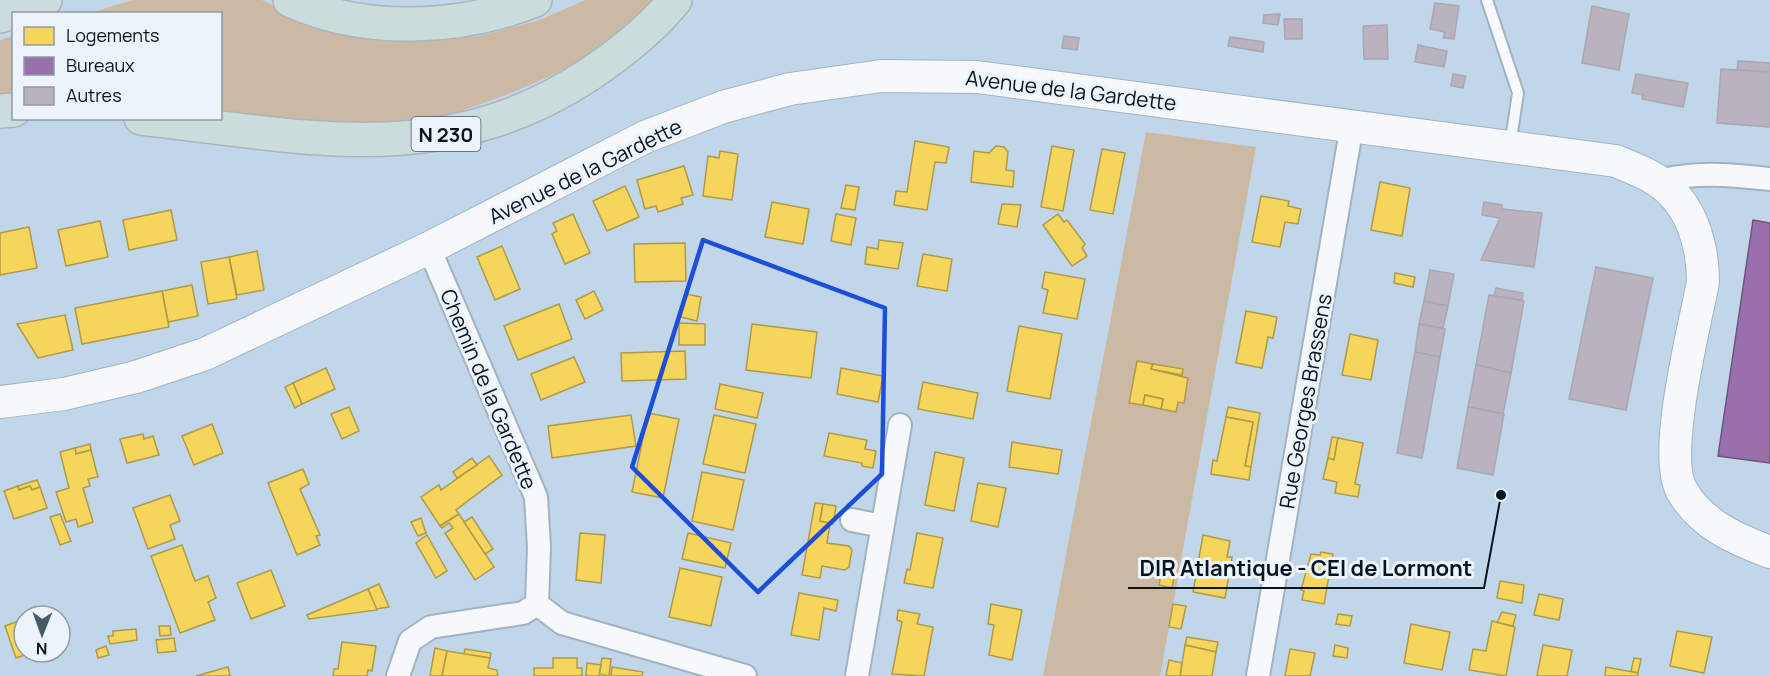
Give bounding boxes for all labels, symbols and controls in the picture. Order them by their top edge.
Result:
legend [12,12,222,120]
text: Logements [66,23,160,47]
text: Bureaux [66,53,135,77]
street label: Avenue de la Gardette [964,63,1178,117]
text: Autres [66,83,122,107]
street label: Avenue de la Gardette [484,112,686,230]
road number: N 230 [412,117,480,151]
street label: Chemin de la Gardette [434,285,544,493]
street label: Rue Georges Brassens [1272,291,1338,511]
callout: DIR Atlantique - CEI de Lormont [1128,548,1484,588]
text: DIR Atlantique - CEI de Lormont [1140,553,1472,583]
north arrow [12,604,72,664]
text: N [36,638,48,660]

